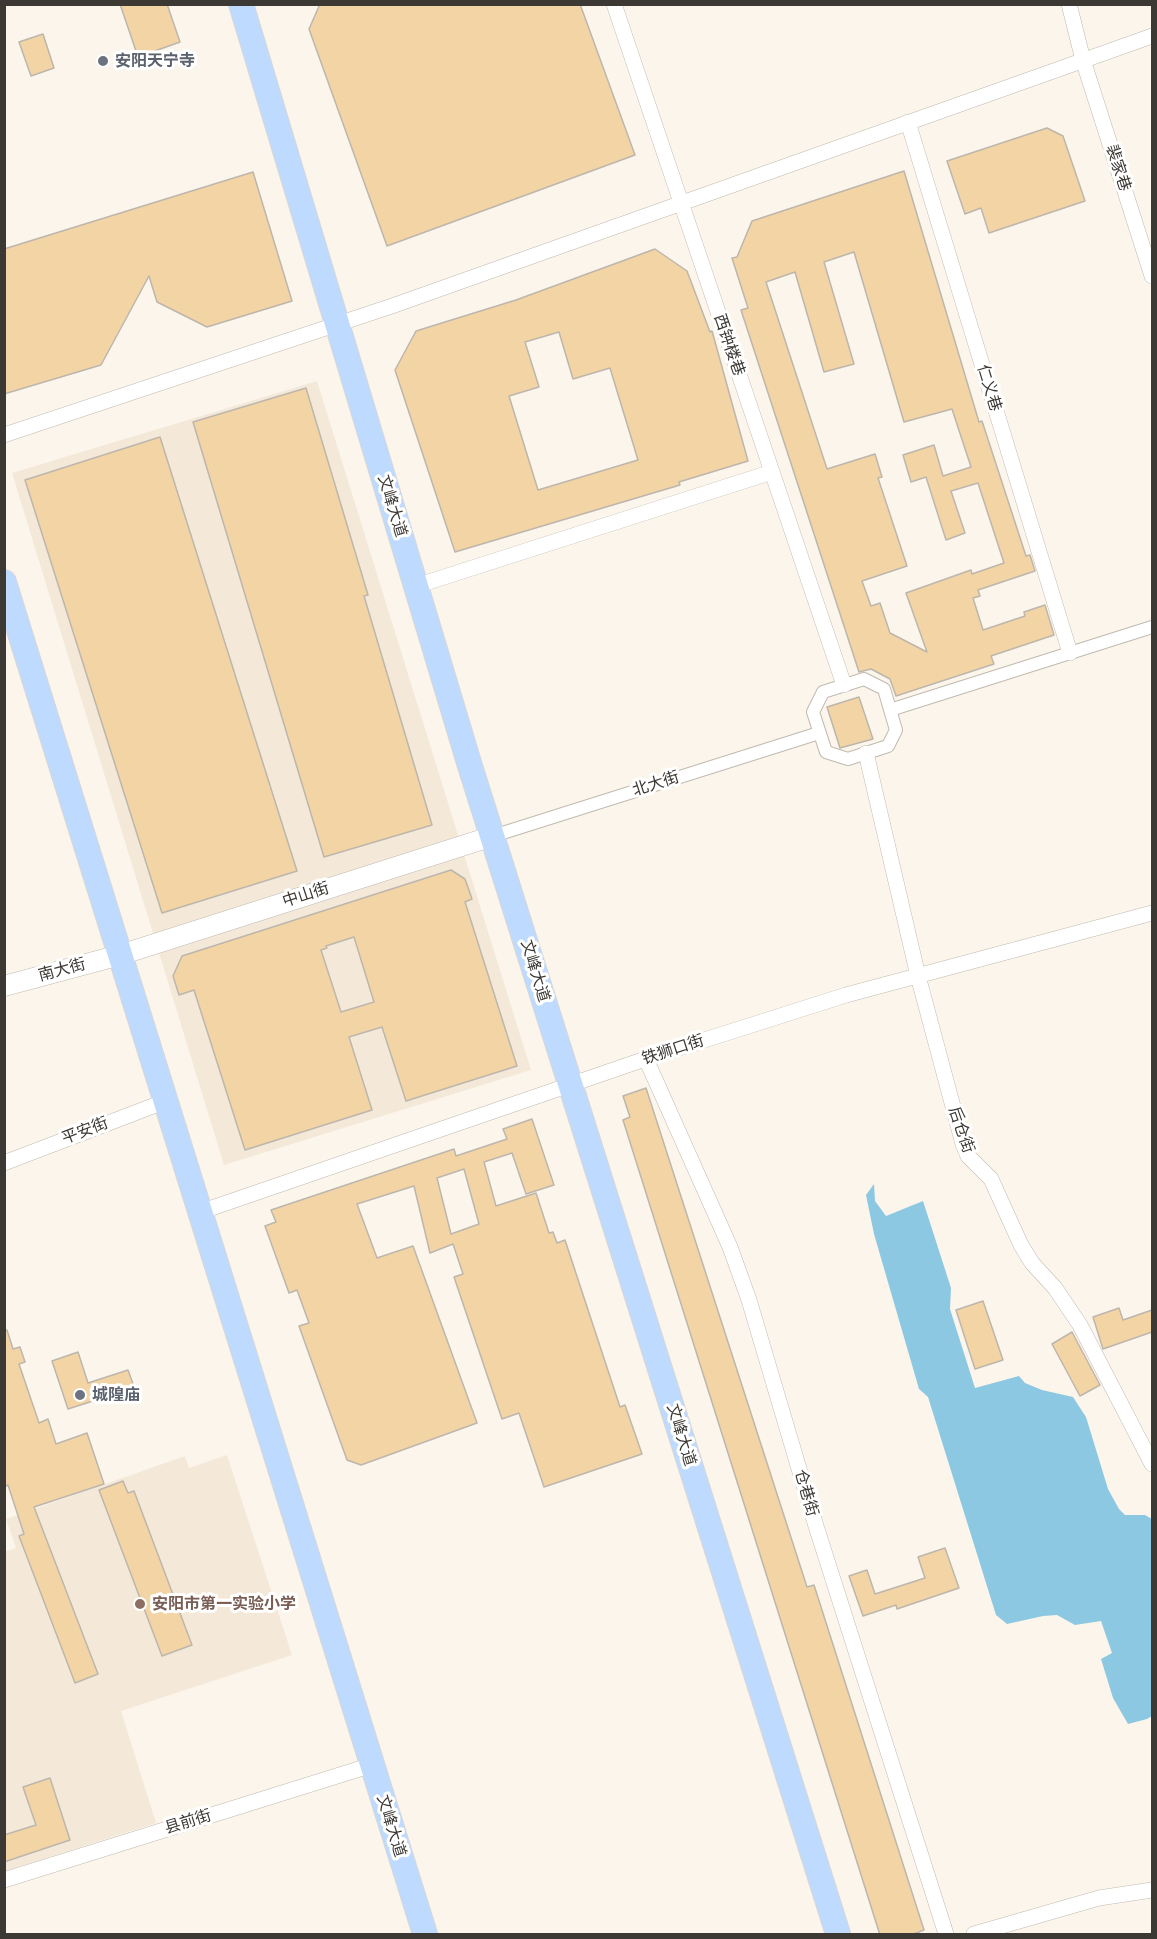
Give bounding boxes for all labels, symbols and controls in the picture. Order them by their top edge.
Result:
place label: 安阳天宁寺 [115,51,195,71]
marker: 安阳天宁寺 [96,54,110,68]
street label: 裴家巷 [1101,142,1135,194]
street label: 西钟楼巷 [710,312,748,378]
street label: 仁义巷 [973,362,1005,414]
street label: 文峰大道 [373,473,411,539]
street label: 北大街 [630,767,682,801]
street label: 中山街 [280,878,332,912]
street label: 文峰大道 [516,938,554,1004]
street label: 南大街 [36,955,88,985]
street label: 铁狮口街 [640,1031,706,1069]
street label: 后仓街 [944,1104,978,1156]
street label: 平安街 [59,1113,111,1149]
place label: 城隍庙 [92,1385,140,1405]
marker: 城隍庙 [73,1388,87,1402]
street label: 文峰大道 [662,1402,700,1468]
street label: 仓巷街 [790,1467,822,1519]
place label: 安阳市第一实验小学 [152,1594,296,1614]
marker: 安阳市第一实验小学 [133,1597,147,1611]
street label: 文峰大道 [372,1793,410,1859]
street label: 县前街 [162,1806,214,1838]

